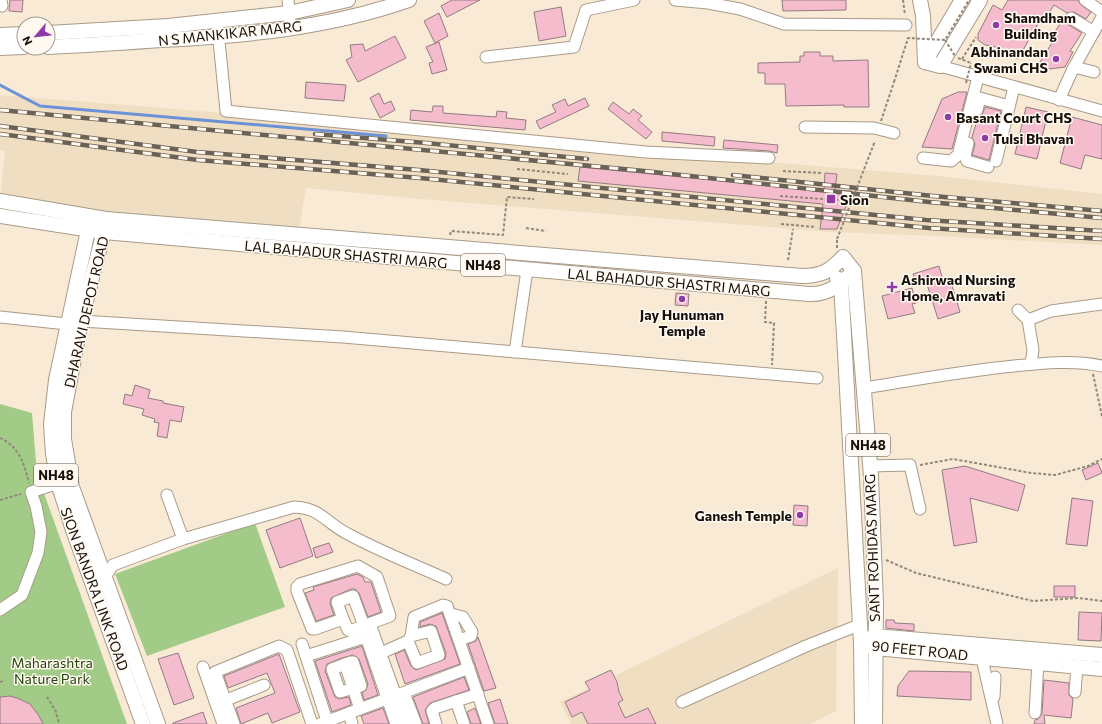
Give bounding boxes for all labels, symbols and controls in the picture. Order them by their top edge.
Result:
place label: Shamdham Building [1004,9,1076,42]
north arrow [16,16,56,56]
street label: N S MANKIKAR MARG [157,17,303,49]
marker: Shamdham Building [991,20,1001,30]
text: N [19,34,34,48]
place label: Abhinandan Swami CHS [970,43,1048,76]
marker: Abhinandan Swami CHS [1051,54,1061,64]
place label: Basant Court CHS [956,109,1072,126]
marker: Basant Court CHS [943,112,953,122]
place label: Tulsi Bhavan [993,130,1074,147]
marker: Tulsi Bhavan [980,133,990,143]
place label: Sion [840,191,869,208]
marker: Sion [825,193,837,205]
street label: DHARAVI DEPOT ROAD [60,235,112,389]
street label: LAL BAHADUR SHASTRI MARG [244,237,448,271]
road number: NH48 [461,254,505,276]
street label: LAL BAHADUR SHASTRI MARG [567,265,771,299]
place label: Ashirwad Nursing Home, Amravati [901,271,1016,304]
marker: Ashirwad Nursing Home, Amravati [886,281,898,293]
marker: Jay Hunuman Temple [677,294,687,304]
place label: Jay Hunuman Temple [640,306,724,339]
road number: NH48 [846,434,890,456]
road number: NH48 [34,464,78,486]
street label: SANT ROHIDAS MARG [861,474,883,622]
street label: SION BANDRA LINK ROAD [57,505,133,673]
place label: Ganesh Temple [695,507,792,524]
marker: Ganesh Temple [795,510,805,520]
street label: 90 FEET ROAD [871,636,969,664]
park label: Maharashtra Nature Park [11,654,93,687]

